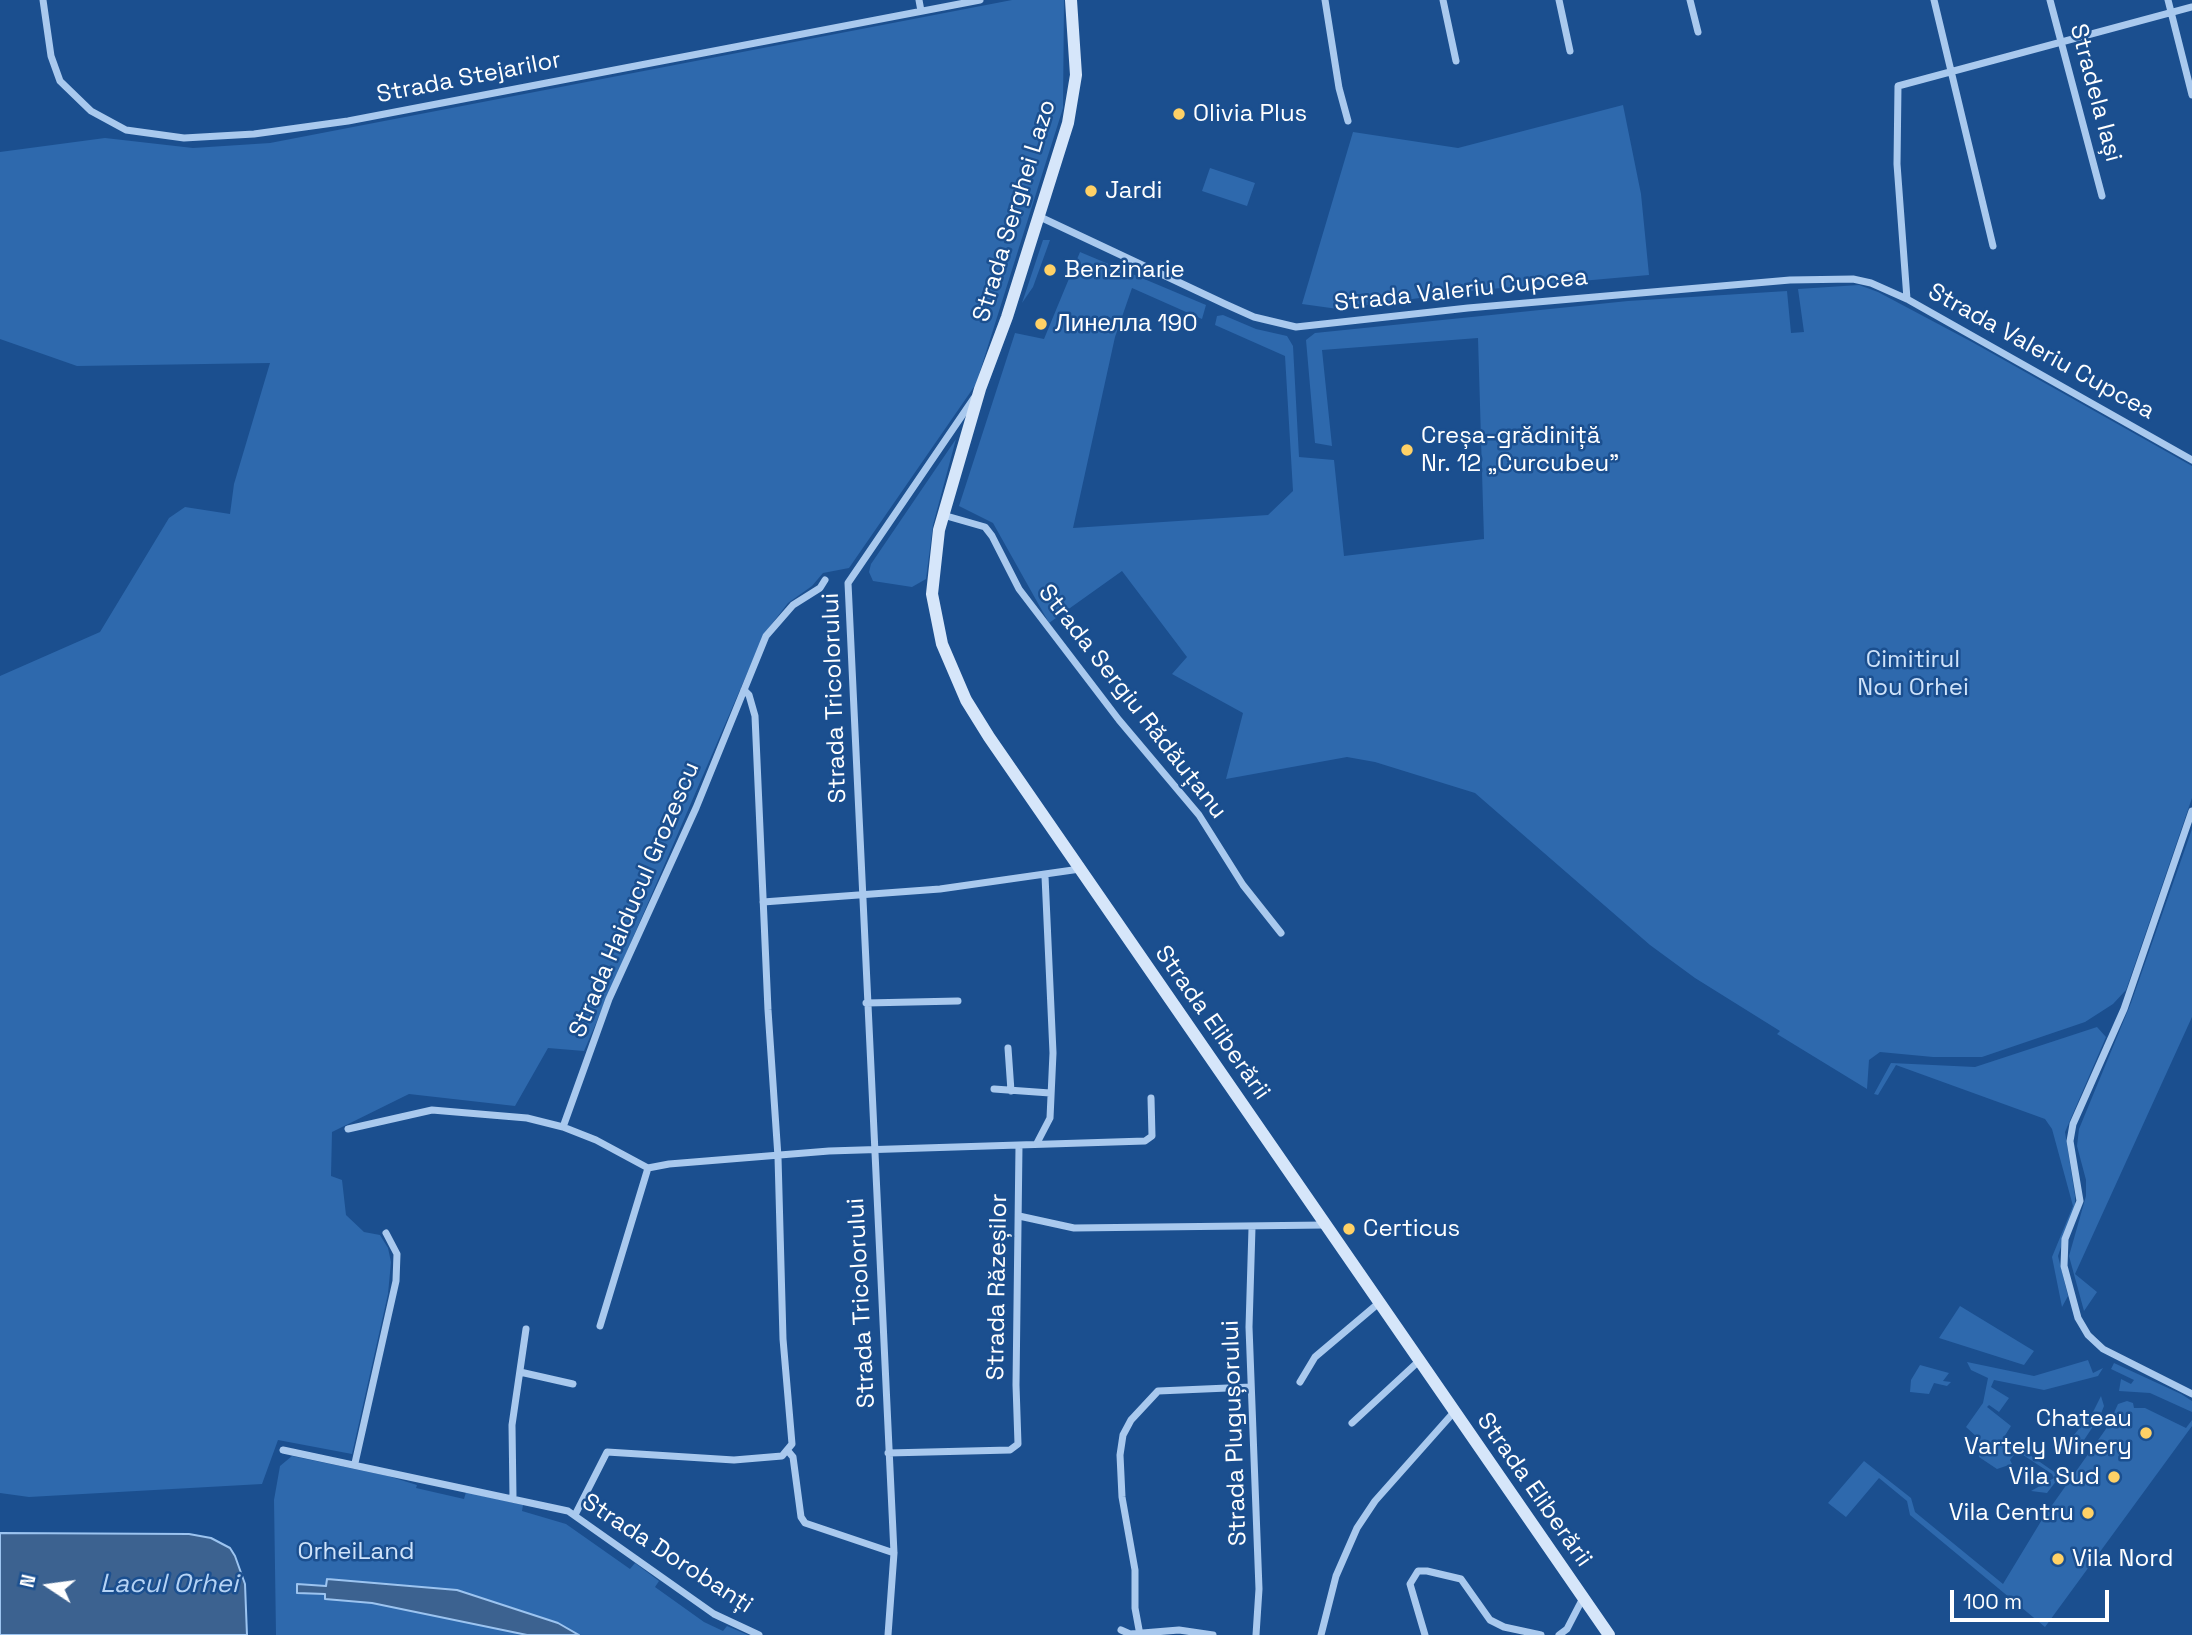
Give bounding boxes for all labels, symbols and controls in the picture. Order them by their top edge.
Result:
street label: Stradela Iași [2063,21,2127,165]
street label: Strada Stejarilor [374,46,564,110]
street label: Strada Serghei Lazo [967,96,1063,326]
place label: Olivia Plus [1193,100,1307,128]
marker: Olivia Plus [1171,106,1187,122]
place label: Jardi [1105,177,1162,205]
marker: Jardi [1083,183,1099,199]
place label: Benzinarie [1064,256,1185,284]
marker: Benzinarie [1042,262,1058,278]
street label: Strada Valeriu Cupcea [1333,263,1589,319]
street label: Strada Valeriu Cupcea [1923,278,2159,426]
place label: Линелла 190 [1055,310,1198,338]
marker: Линелла 190 [1033,316,1049,332]
place label: Creșa-grădiniță Nr. 12 „Curcubeu” [1421,422,1619,478]
marker: Creșa-grădiniță Nr. 12 „Curcubeu” [1399,442,1415,458]
street label: Strada Sergiu Rădăuțanu [1032,579,1232,825]
street label: Strada Tricolorului [817,592,853,804]
park label: Cimitirul Nou Orhei [1857,646,1969,702]
street label: Strada Haiducul Grozescu [564,758,706,1042]
street label: Strada Eliberării [1148,940,1276,1106]
street label: Strada Răzeșilor [982,1193,1014,1381]
street label: Strada Tricolorului [842,1197,882,1409]
place label: Certicus [1363,1215,1460,1243]
marker: Certicus [1341,1221,1357,1237]
street label: Strada Plugușorului [1217,1320,1253,1546]
place label: Chateau Vartely Winery [1964,1405,2132,1461]
street label: Strada Eliberării [1470,1407,1598,1573]
marker: Chateau Vartely Winery [2138,1425,2154,1441]
place label: Vila Sud [2009,1463,2100,1491]
marker: Vila Sud [2106,1469,2122,1485]
street label: Strada Dorobanți [576,1488,758,1620]
place label: Vila Centru [1949,1499,2074,1527]
marker: Vila Centru [2080,1505,2096,1521]
park label: OrheiLand [298,1538,414,1566]
place label: Vila Nord [2072,1545,2173,1573]
north arrow [14,1551,84,1621]
marker: Vila Nord [2050,1551,2066,1567]
water label: Lacul Orhei [100,1569,238,1601]
text: N [14,1572,42,1590]
scale bar [1954,1576,2113,1620]
text: 100 m [1963,1588,2022,1615]

